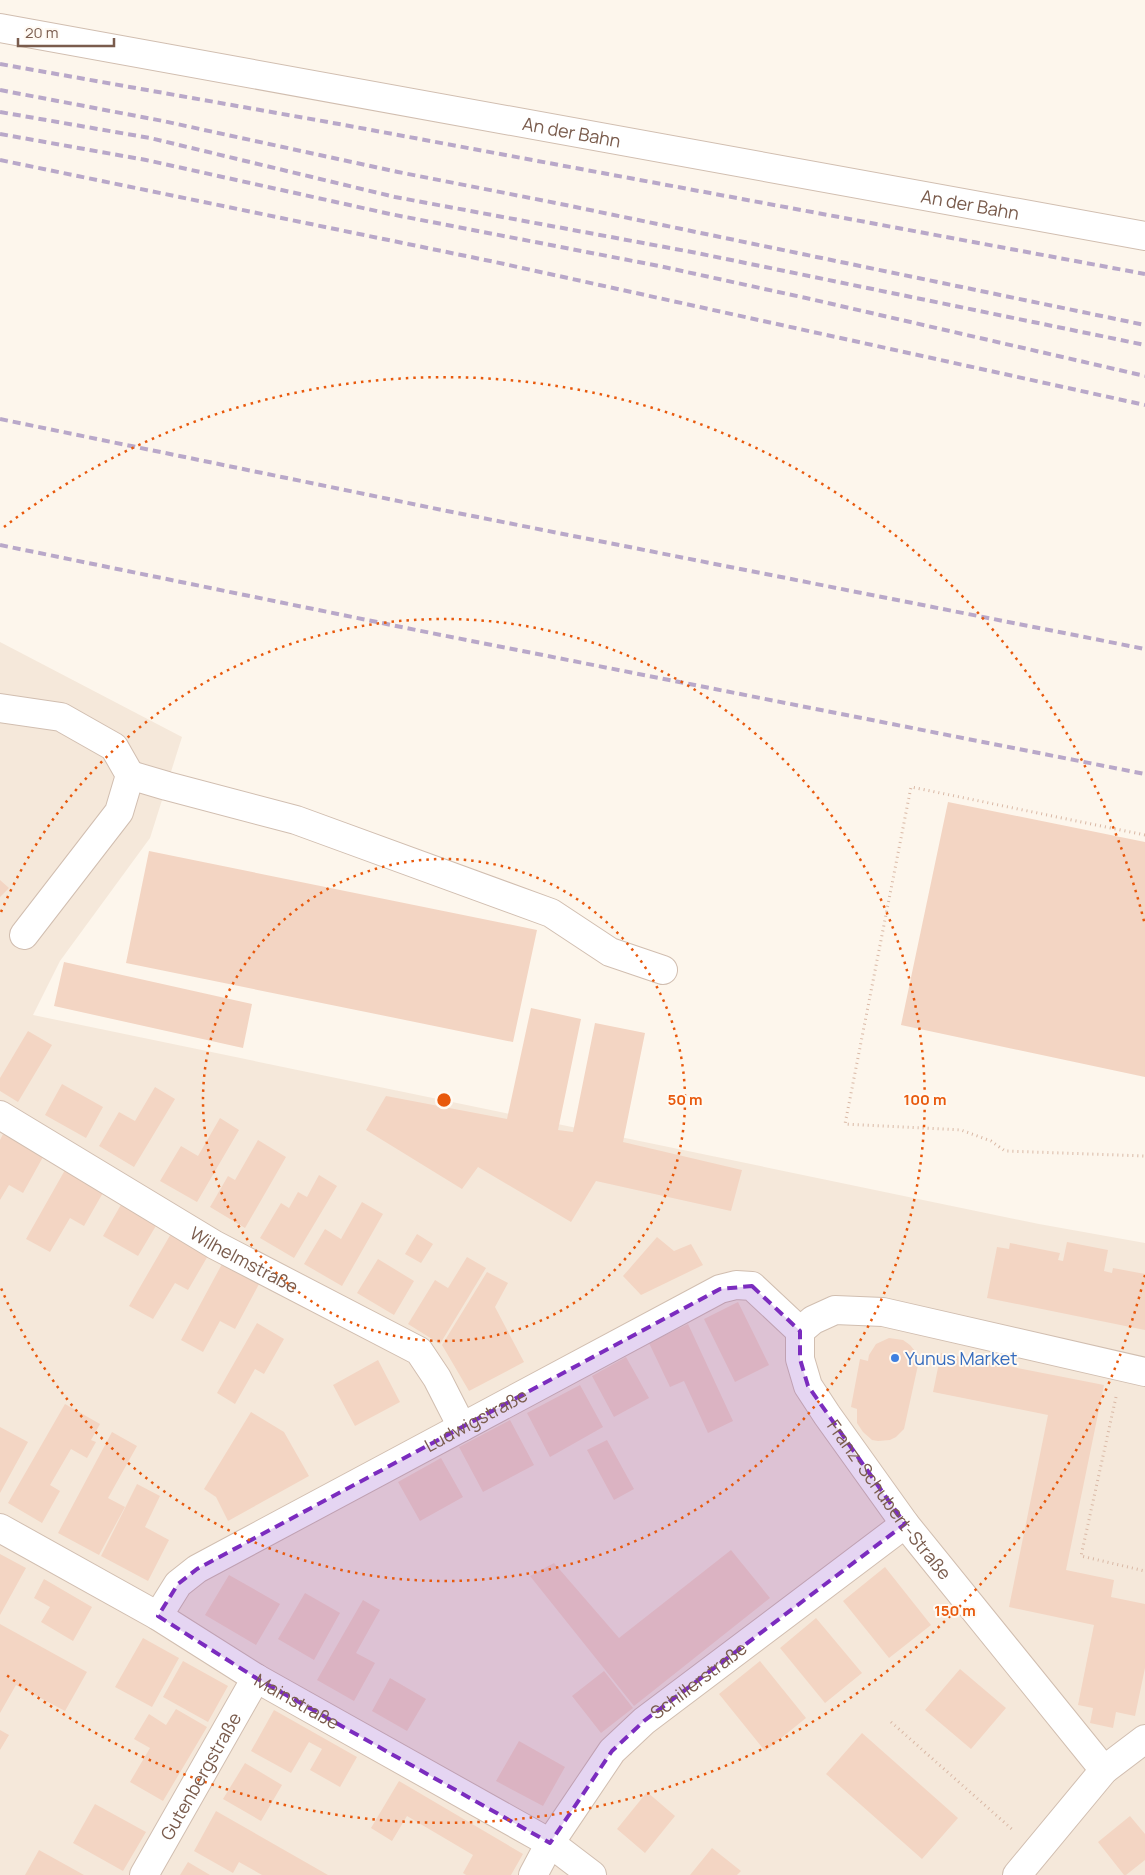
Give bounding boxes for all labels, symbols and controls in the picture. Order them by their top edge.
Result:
scale bar [18,15,114,47]
text: 20 m [25,22,58,43]
street label: An der Bahn [521,111,623,153]
street label: An der Bahn [919,184,1021,225]
text: 50 m [667,1089,703,1110]
text: 100 m [904,1089,946,1110]
centre of rings [435,1091,453,1109]
street label: Wilhelmstraße [186,1221,303,1298]
place label: Yunus Market [905,1346,1018,1370]
marker: Yunus Market [889,1352,901,1364]
street label: Ludwigstraße [420,1382,531,1457]
street label: Franz-Schubert-Straße [822,1415,957,1584]
text: 150 m [934,1600,976,1621]
street label: Schillerstraße [645,1636,751,1724]
street label: Mainstraße [250,1668,344,1735]
street label: Gutenbergstraße [154,1708,246,1844]

